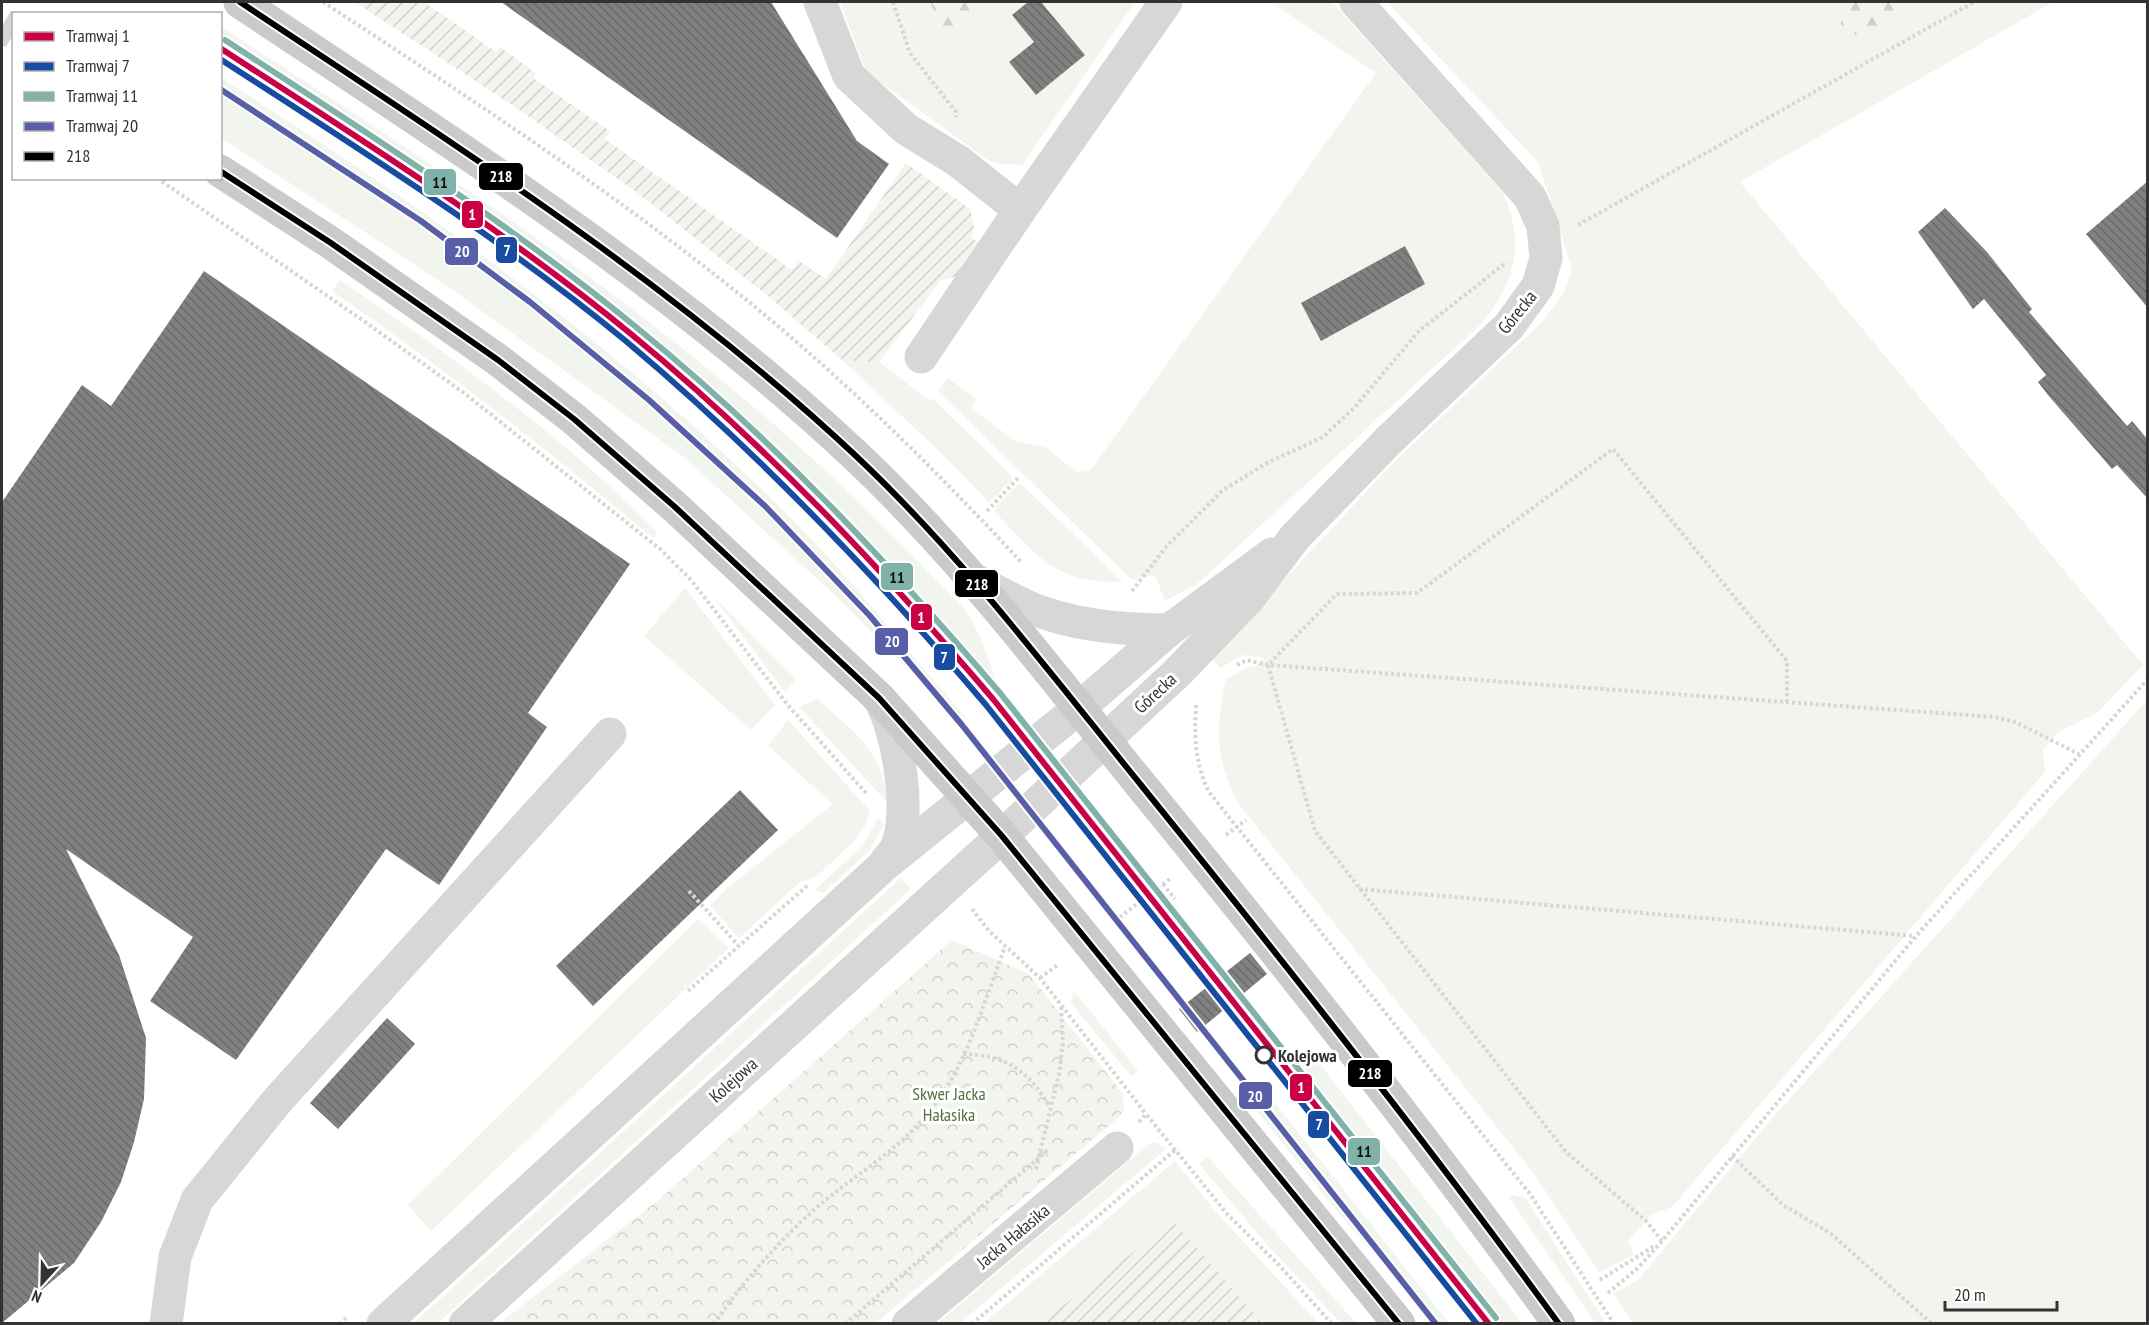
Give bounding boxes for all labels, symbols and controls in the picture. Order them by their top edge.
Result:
legend [12,12,222,180]
text: Tramwaj 1 [66,24,130,47]
text: Tramwaj 7 [66,54,130,77]
text: Tramwaj 11 [66,84,138,107]
text: Tramwaj 20 [66,114,138,137]
text: 218 [66,144,90,167]
line badge: 218 [478,162,524,191]
text: 218 [490,166,512,186]
line badge: 11 [423,168,457,196]
text: 11 [432,172,448,192]
line badge: 1 [461,200,484,229]
text: 1 [468,204,476,224]
line badge: 7 [495,236,518,264]
line badge: 20 [444,237,479,266]
text: 7 [503,240,511,260]
text: 20 [454,241,470,261]
street label: Górecka [1493,286,1541,338]
line badge: 11 [880,562,914,591]
text: 11 [889,567,905,587]
line badge: 218 [954,569,999,598]
text: 218 [966,574,988,594]
line badge: 1 [910,603,933,631]
text: 1 [917,607,925,627]
line badge: 20 [874,627,909,656]
text: 20 [884,631,900,651]
line badge: 7 [933,643,956,671]
text: 7 [940,647,948,667]
street label: Górecka [1129,668,1181,718]
place label: Kolejowa [1278,1044,1337,1067]
marker: Kolejowa [1255,1046,1273,1064]
street label: Kolejowa [704,1052,762,1108]
line badge: 218 [1347,1059,1393,1088]
text: 218 [1359,1063,1381,1083]
line badge: 1 [1289,1073,1313,1102]
text: 1 [1297,1077,1305,1097]
line badge: 20 [1238,1081,1273,1110]
park label: Skwer Jacka Hałasika [912,1082,986,1126]
text: 20 [1247,1086,1263,1106]
line badge: 7 [1307,1110,1330,1139]
text: 7 [1315,1114,1323,1134]
line badge: 11 [1347,1137,1381,1166]
text: 11 [1356,1141,1372,1161]
street label: Jacka Hałasika [971,1199,1054,1274]
north arrow [12,1253,72,1313]
scale bar [1945,1274,2058,1312]
text: 20 m [1954,1283,1986,1306]
text: N [29,1286,44,1308]

